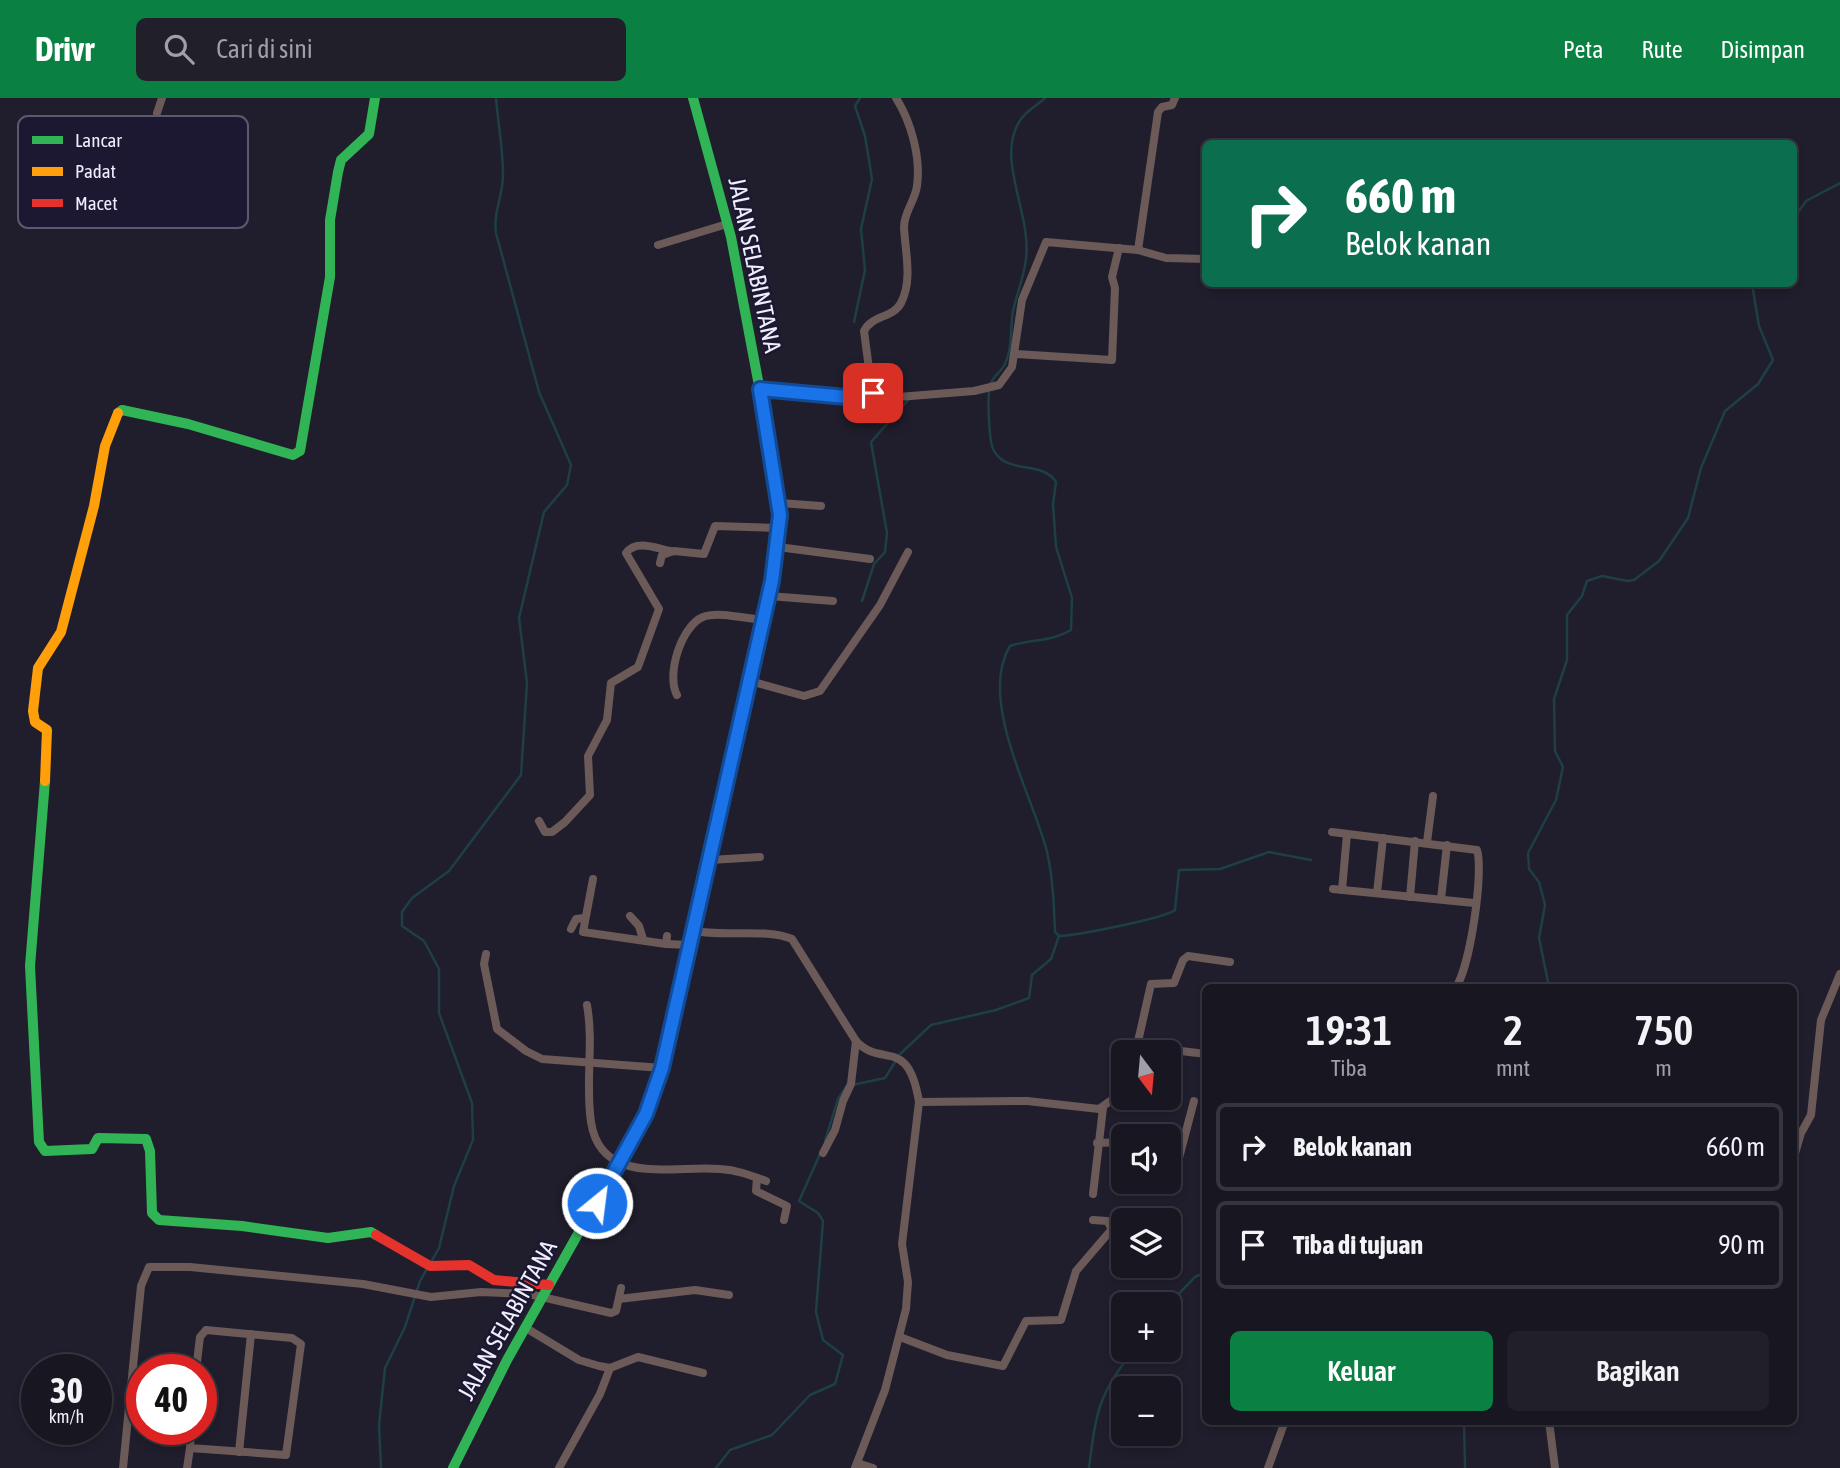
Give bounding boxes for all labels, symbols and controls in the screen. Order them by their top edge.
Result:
search box [136,18,626,81]
text: Drivr [35,30,94,68]
icon: search [160,30,198,68]
text: Cari di sini [216,34,313,64]
text: Peta [1563,36,1603,63]
text: Rute [1641,36,1683,63]
text: Disimpan [1721,36,1805,63]
legend [18,116,248,228]
text: Lancar [75,129,122,151]
text: Padat [75,160,116,182]
text: 660 m [1345,167,1456,223]
icon: right [1230,168,1321,259]
street label: JALAN SELABINTANA [723,175,787,355]
text: Macet [75,192,118,214]
text: Belok kanan [1345,225,1491,262]
pin [843,363,903,423]
icon: arrive [854,374,892,412]
text: 19:31 [1306,1006,1392,1054]
text: 2 [1503,1006,1523,1054]
text: 750 [1634,1006,1693,1054]
north arrow [1111,1040,1181,1110]
map controls [1111,1040,1181,1446]
text: Tiba [1331,1055,1367,1081]
text: mnt [1496,1055,1530,1081]
text: m [1655,1055,1672,1081]
button: sound [1111,1124,1181,1194]
icon: right [1234,1128,1272,1166]
text: Belok kanan [1293,1132,1412,1162]
text: 660 m [1706,1132,1765,1162]
position arrow [560,1166,634,1240]
button: layers [1111,1208,1181,1278]
icon: arrive [1234,1226,1272,1264]
text: Tiba di tujuan [1293,1230,1423,1260]
text: 90 m [1718,1230,1765,1260]
street label: JALAN SELABINTANA [452,1235,562,1404]
button: + [1111,1292,1181,1362]
button: Keluar [1230,1331,1493,1411]
button: Bagikan [1507,1331,1769,1411]
speed limit sign: 40 [126,1354,217,1445]
text: 30 [50,1370,83,1410]
button: − [1111,1376,1181,1446]
text: km/h [49,1406,84,1427]

